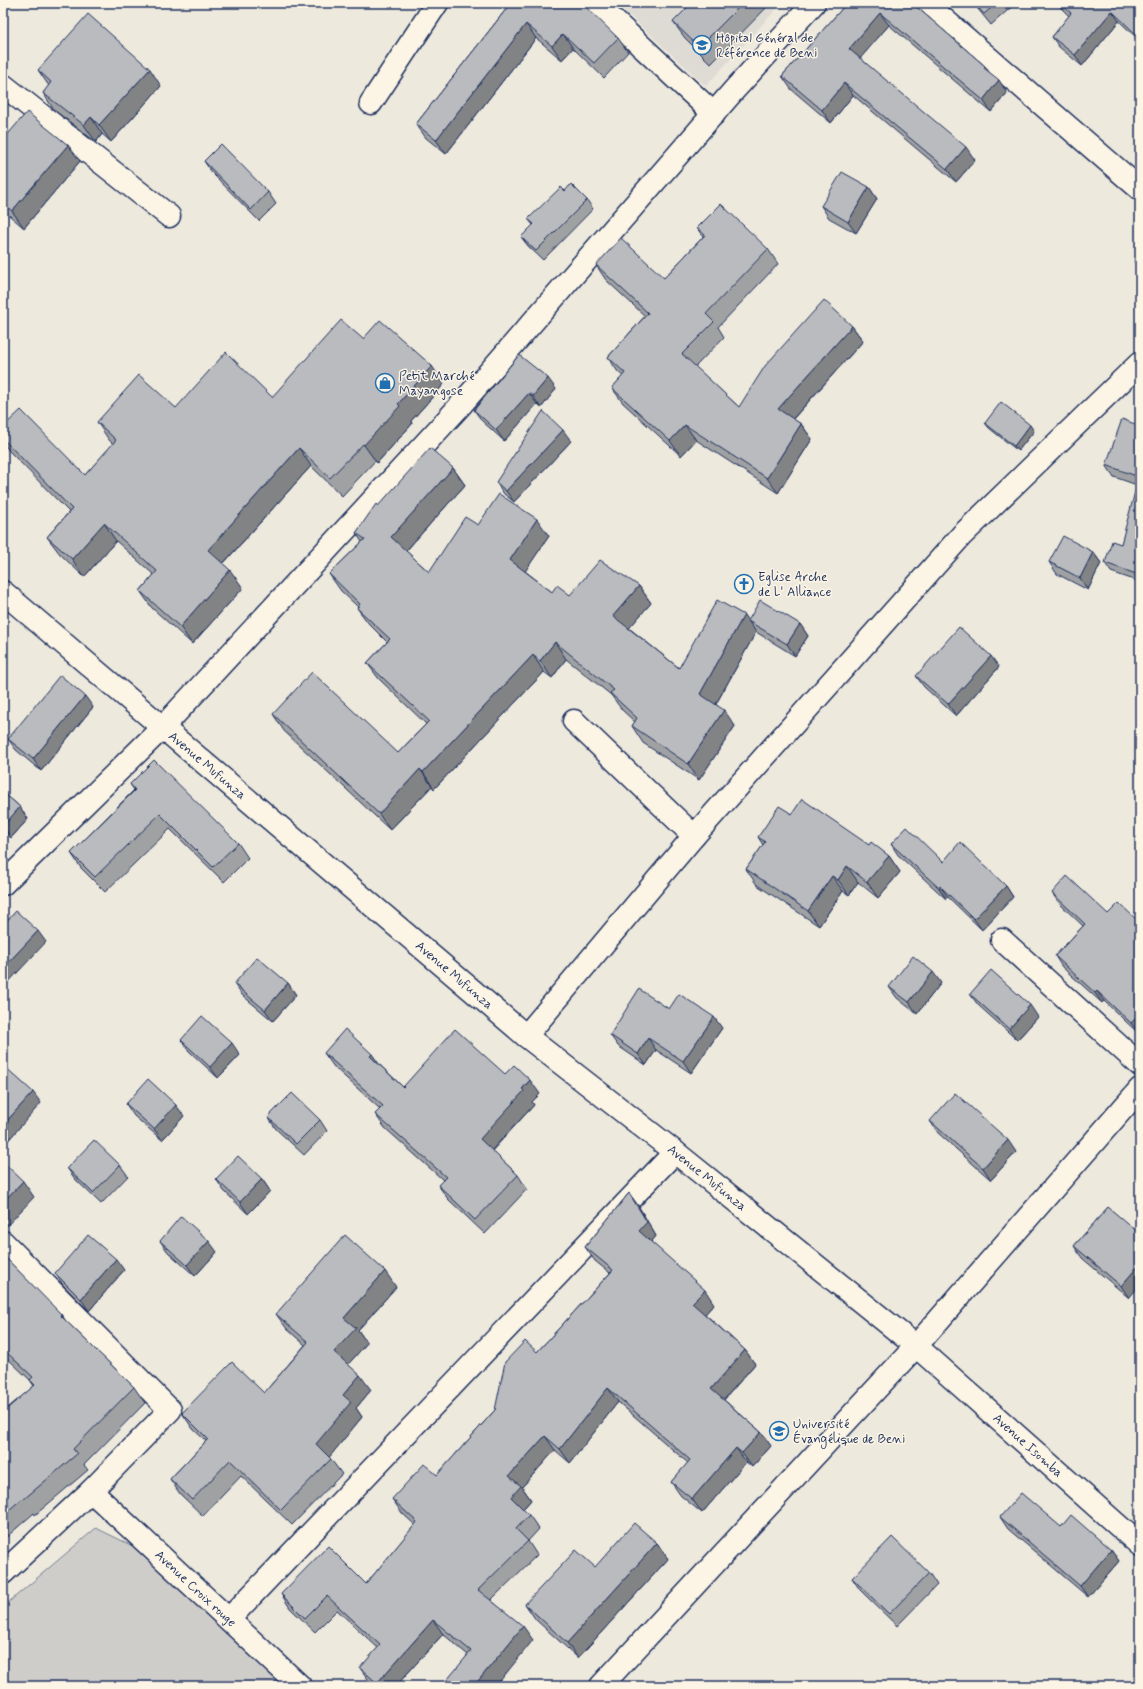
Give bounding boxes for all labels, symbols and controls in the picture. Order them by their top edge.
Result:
place label: Hôpital Général de Référence de Beni [716,30,817,62]
school or university icon: Hôpital Général de Référence de Beni [691,34,713,56]
place label: Petit Marché Mayangose [399,368,475,400]
shop icon: Petit Marché Mayangose [374,372,396,394]
place label: Eglise Arche de L' Alliance [758,569,831,601]
church icon: Eglise Arche de L' Alliance [733,573,755,595]
street label: Avenue Mufunza [165,728,250,803]
street label: Avenue Mufunza [412,937,497,1013]
street label: Avenue Mufunza [664,1141,750,1215]
street label: Avenue Isomba [989,1410,1067,1481]
place label: Université Évangélique de Beni [793,1416,905,1449]
school or university icon: Université Évangélique de Beni [768,1420,790,1442]
street label: Avenue Croix rouge [151,1546,240,1631]

